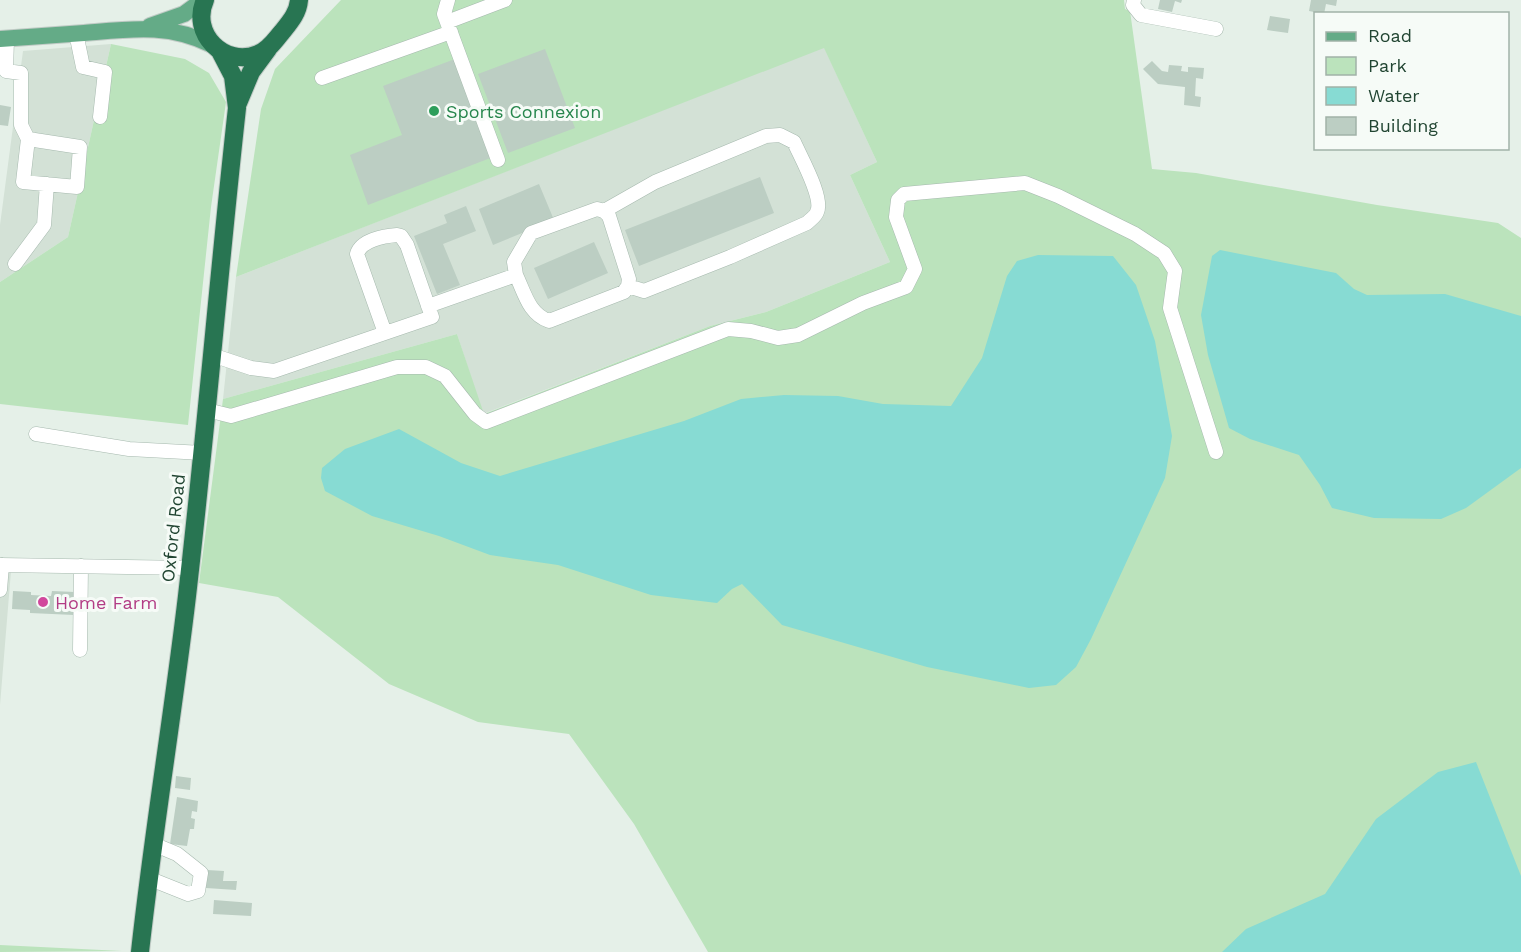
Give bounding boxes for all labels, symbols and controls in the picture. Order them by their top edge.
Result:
legend [1314,12,1509,150]
text: Road [1368,25,1412,46]
text: Park [1368,55,1407,76]
text: Water [1368,85,1420,106]
place label: Sports Connexion [446,101,601,122]
marker: Sports Connexion [427,104,441,118]
text: Building [1368,115,1438,136]
street label: Oxford Road [157,473,189,583]
place label: Home Farm [55,592,157,613]
marker: Home Farm [36,595,50,609]

